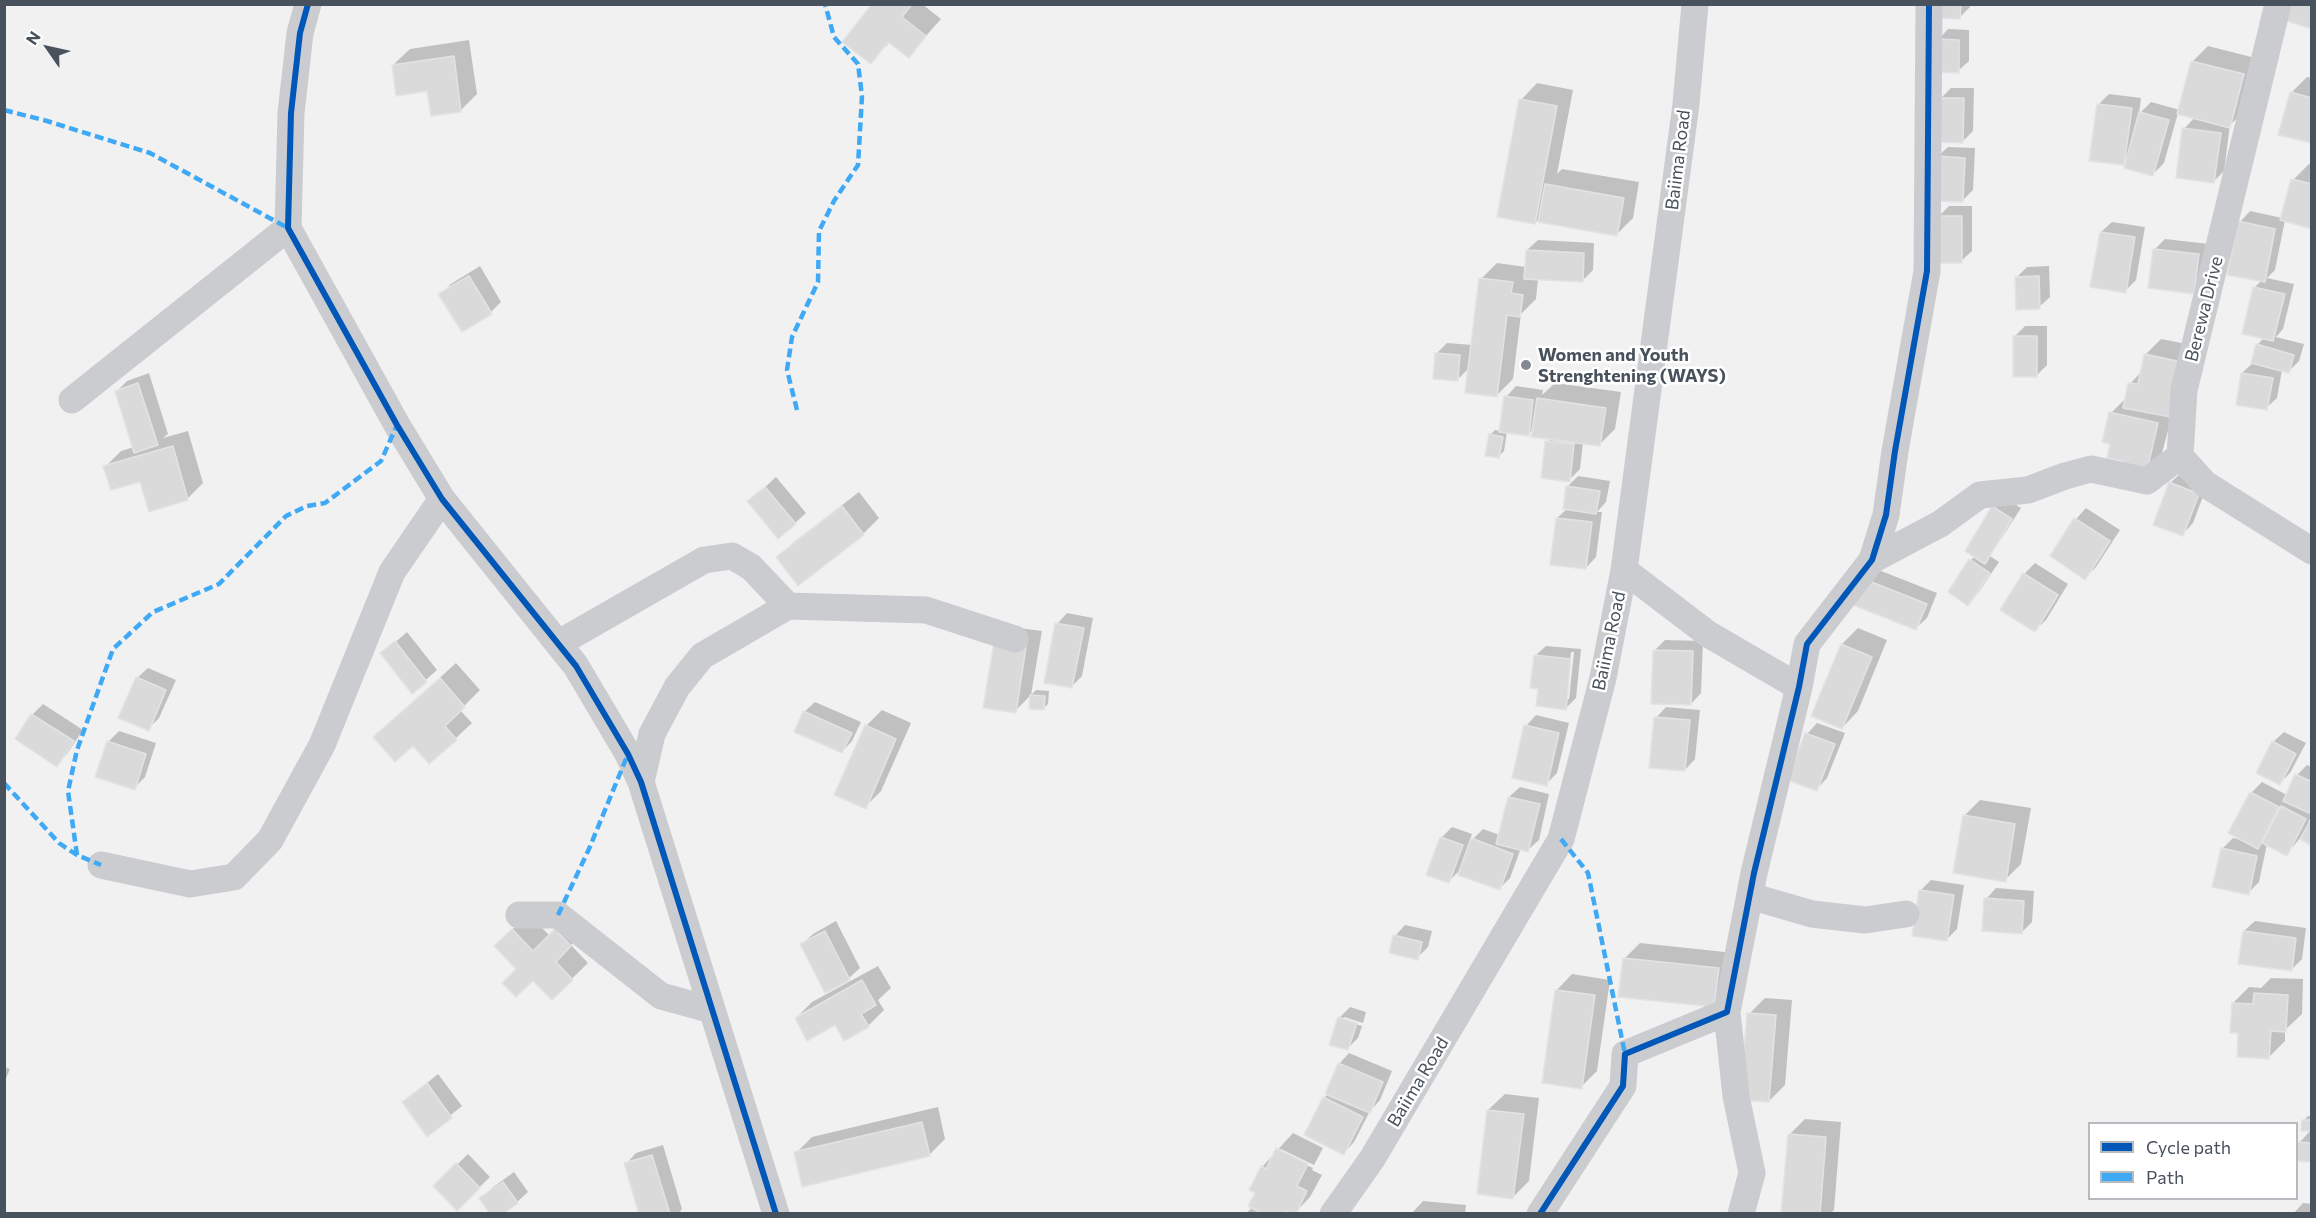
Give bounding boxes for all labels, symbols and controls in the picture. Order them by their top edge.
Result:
north arrow [18,18,78,78]
text: N [21,27,44,48]
street label: Baiima Road [1661,109,1695,211]
street label: Berewa Drive [2180,254,2228,364]
place label: Women and Youth Strenghtening (WAYS) [1538,344,1726,386]
marker: Women and Youth Strenghtening (WAYS) [1519,358,1533,372]
street label: Baiima Road [1588,589,1630,693]
street label: Baiima Road [1383,1033,1453,1131]
legend [2088,1122,2298,1200]
text: Cycle path [2146,1136,2231,1158]
text: Path [2146,1166,2184,1188]

